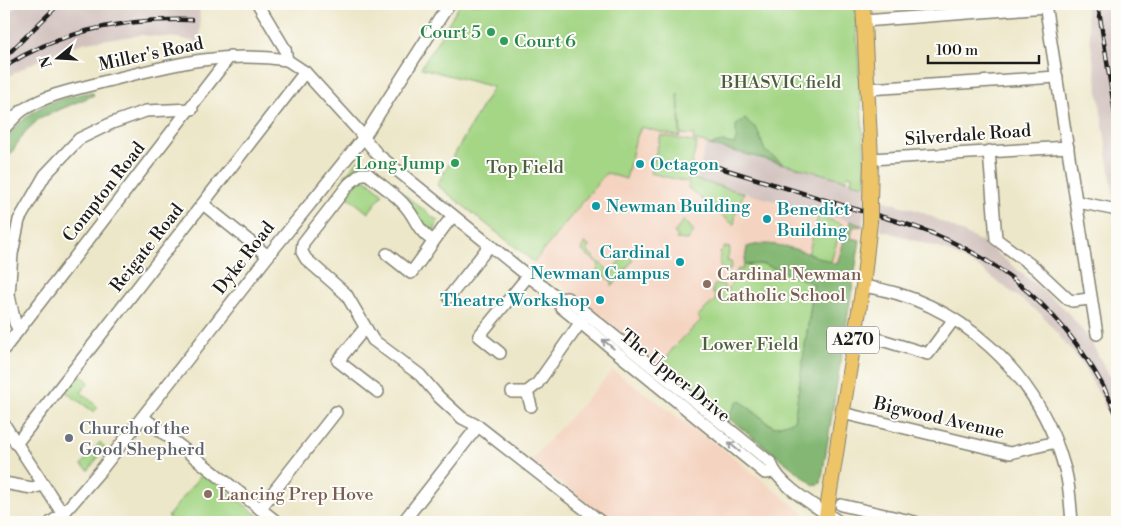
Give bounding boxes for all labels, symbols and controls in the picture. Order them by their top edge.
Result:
place label: Court 5 [420,21,481,44]
marker: Court 5 [485,26,497,38]
place label: Court 6 [514,30,576,53]
street label: Miller's Road [96,31,206,76]
north arrow [32,32,82,82]
scale bar [928,32,1040,64]
marker: Court 6 [498,35,510,47]
text: 100 m [936,41,978,60]
text: N [36,54,57,70]
park label: BHASVIC field [720,71,842,94]
street label: Silverdale Road [904,119,1033,151]
street label: Compton Road [58,137,151,247]
place label: Long Jump [355,152,445,175]
place label: Octagon [650,153,719,176]
park label: Top Field [486,156,565,179]
marker: Long Jump [449,157,461,169]
marker: Octagon [634,158,646,170]
place label: Newman Building [606,195,751,218]
street label: Reigate Road [105,198,189,297]
place label: Benedict Building [776,198,851,242]
marker: Newman Building [590,200,602,212]
marker: Benedict Building [761,213,773,225]
street label: Dyke Road [208,216,280,299]
place label: Cardinal Newman Campus [530,241,671,285]
marker: Cardinal Newman Campus [674,256,686,268]
place label: Cardinal Newman Catholic School [717,263,862,307]
marker: Cardinal Newman Catholic School [701,278,713,290]
place label: Theatre Workshop [440,289,590,312]
marker: Theatre Workshop [594,294,606,306]
street label: The Upper Drive [615,324,735,428]
road number: A270 [827,326,879,354]
park label: Lower Field [702,333,799,356]
one-way arrow [602,339,615,350]
street label: Bigwood Avenue [870,392,1007,444]
place label: Church of the Good Shepherd [79,417,205,461]
marker: Church of the Good Shepherd [63,432,75,444]
one-way arrow [728,442,741,453]
place label: Lancing Prep Hove [218,483,374,506]
marker: Lancing Prep Hove [202,488,214,500]

